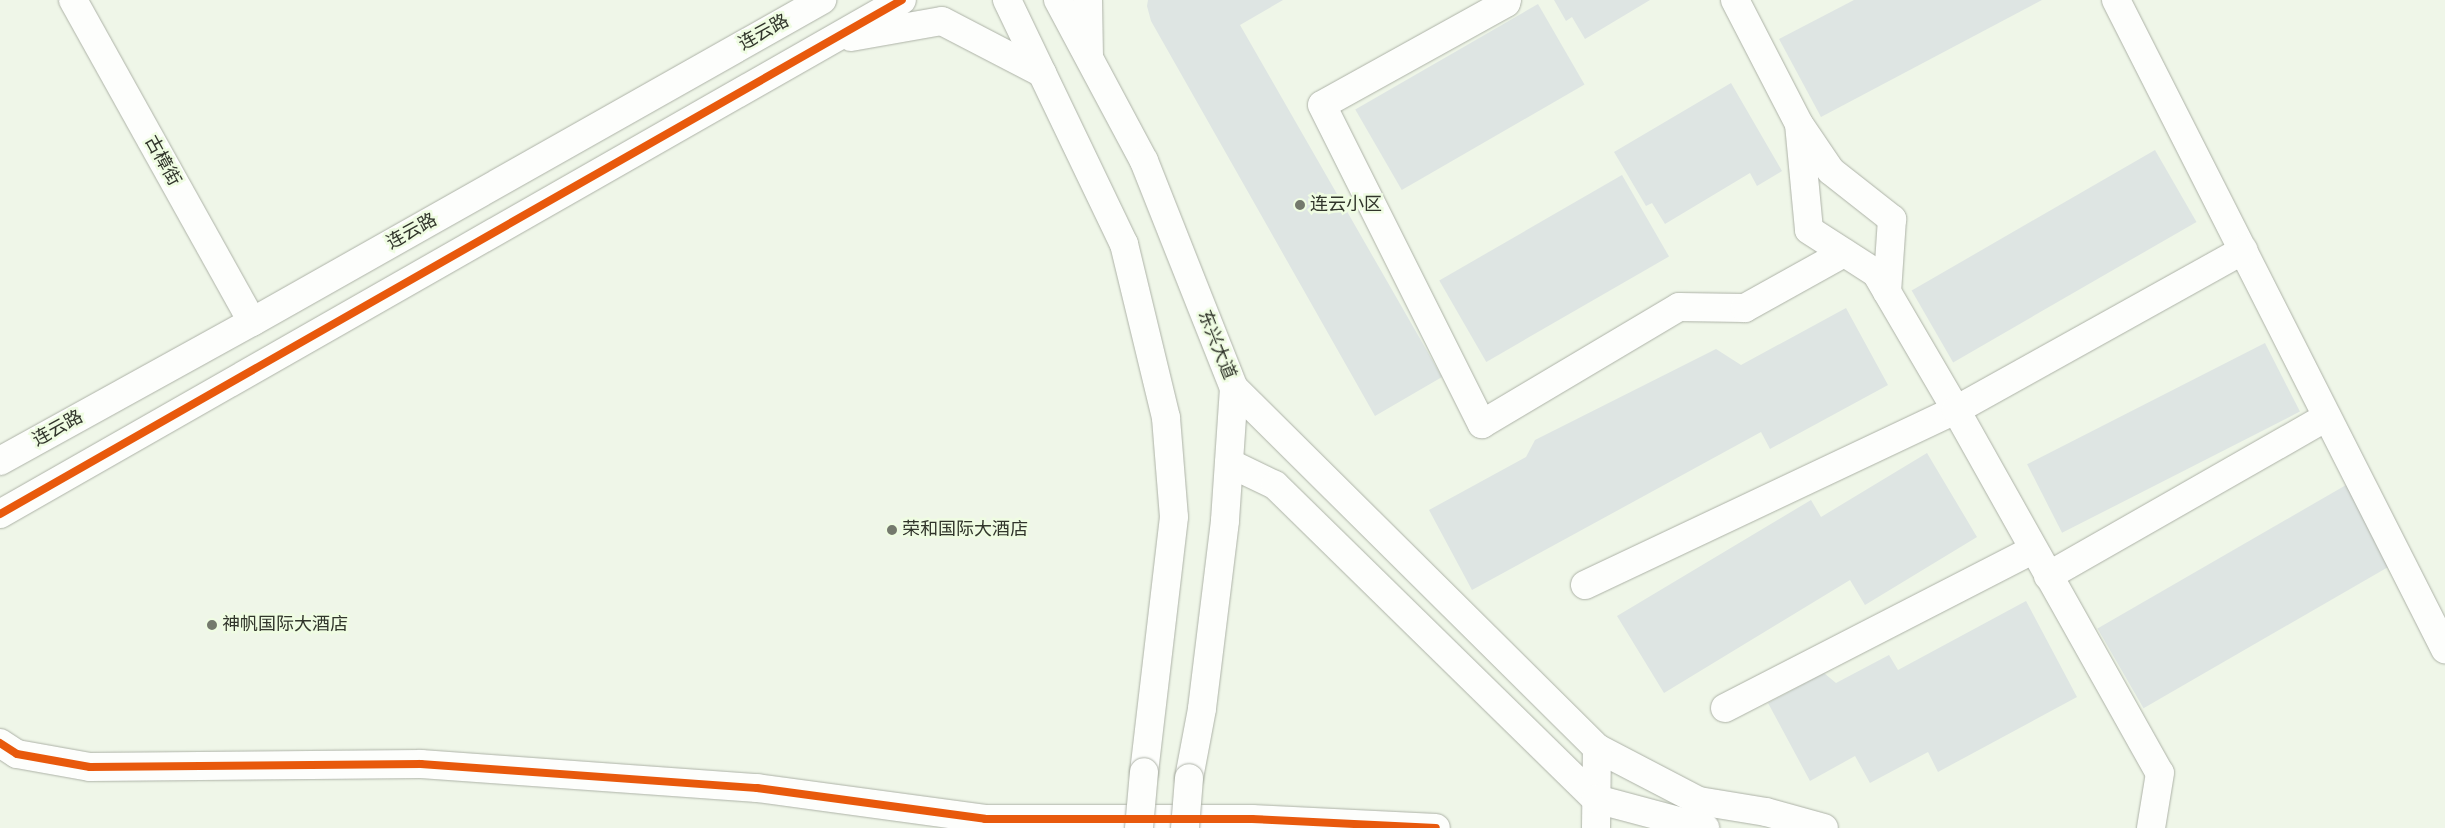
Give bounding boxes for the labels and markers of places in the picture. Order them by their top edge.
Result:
place label: 连云小区 [1310,194,1382,216]
marker: 连云小区 [1294,199,1306,211]
place label: 荣和国际大酒店 [902,519,1028,541]
marker: 荣和国际大酒店 [886,524,898,536]
place label: 神帆国际大酒店 [222,614,348,636]
marker: 神帆国际大酒店 [206,619,218,631]

